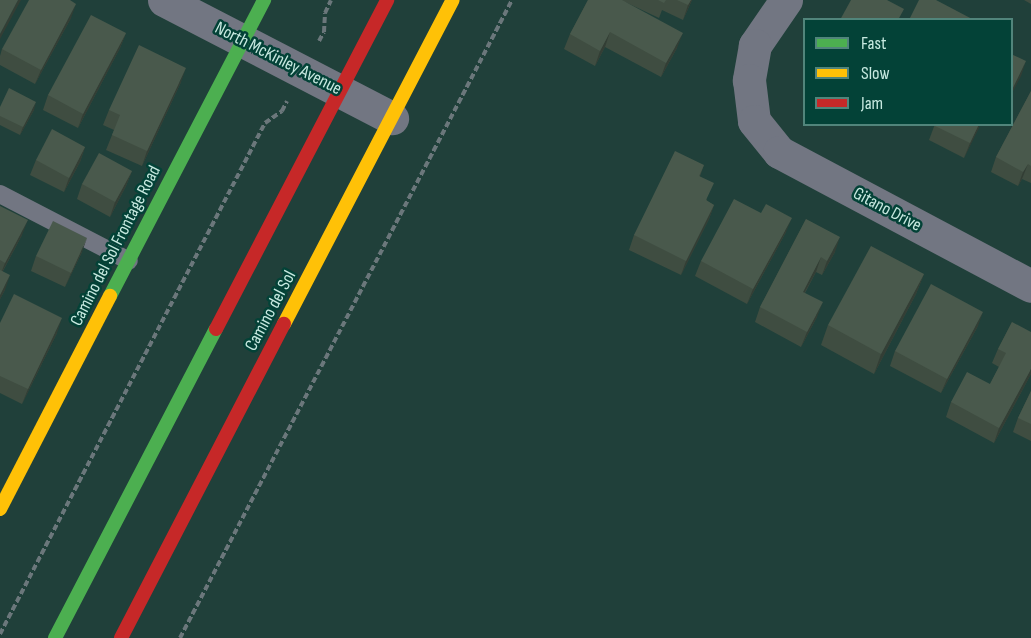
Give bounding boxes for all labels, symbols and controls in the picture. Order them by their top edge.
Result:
street label: North McKinley Avenue [211,18,345,100]
legend [803,18,1013,126]
text: Fast [861,33,886,54]
text: Slow [861,63,890,84]
text: Jam [861,93,883,114]
street label: Camino del Sol Frontage Road [66,162,166,330]
street label: Gitano Drive [849,183,925,237]
street label: Camino del Sol [241,267,301,355]

